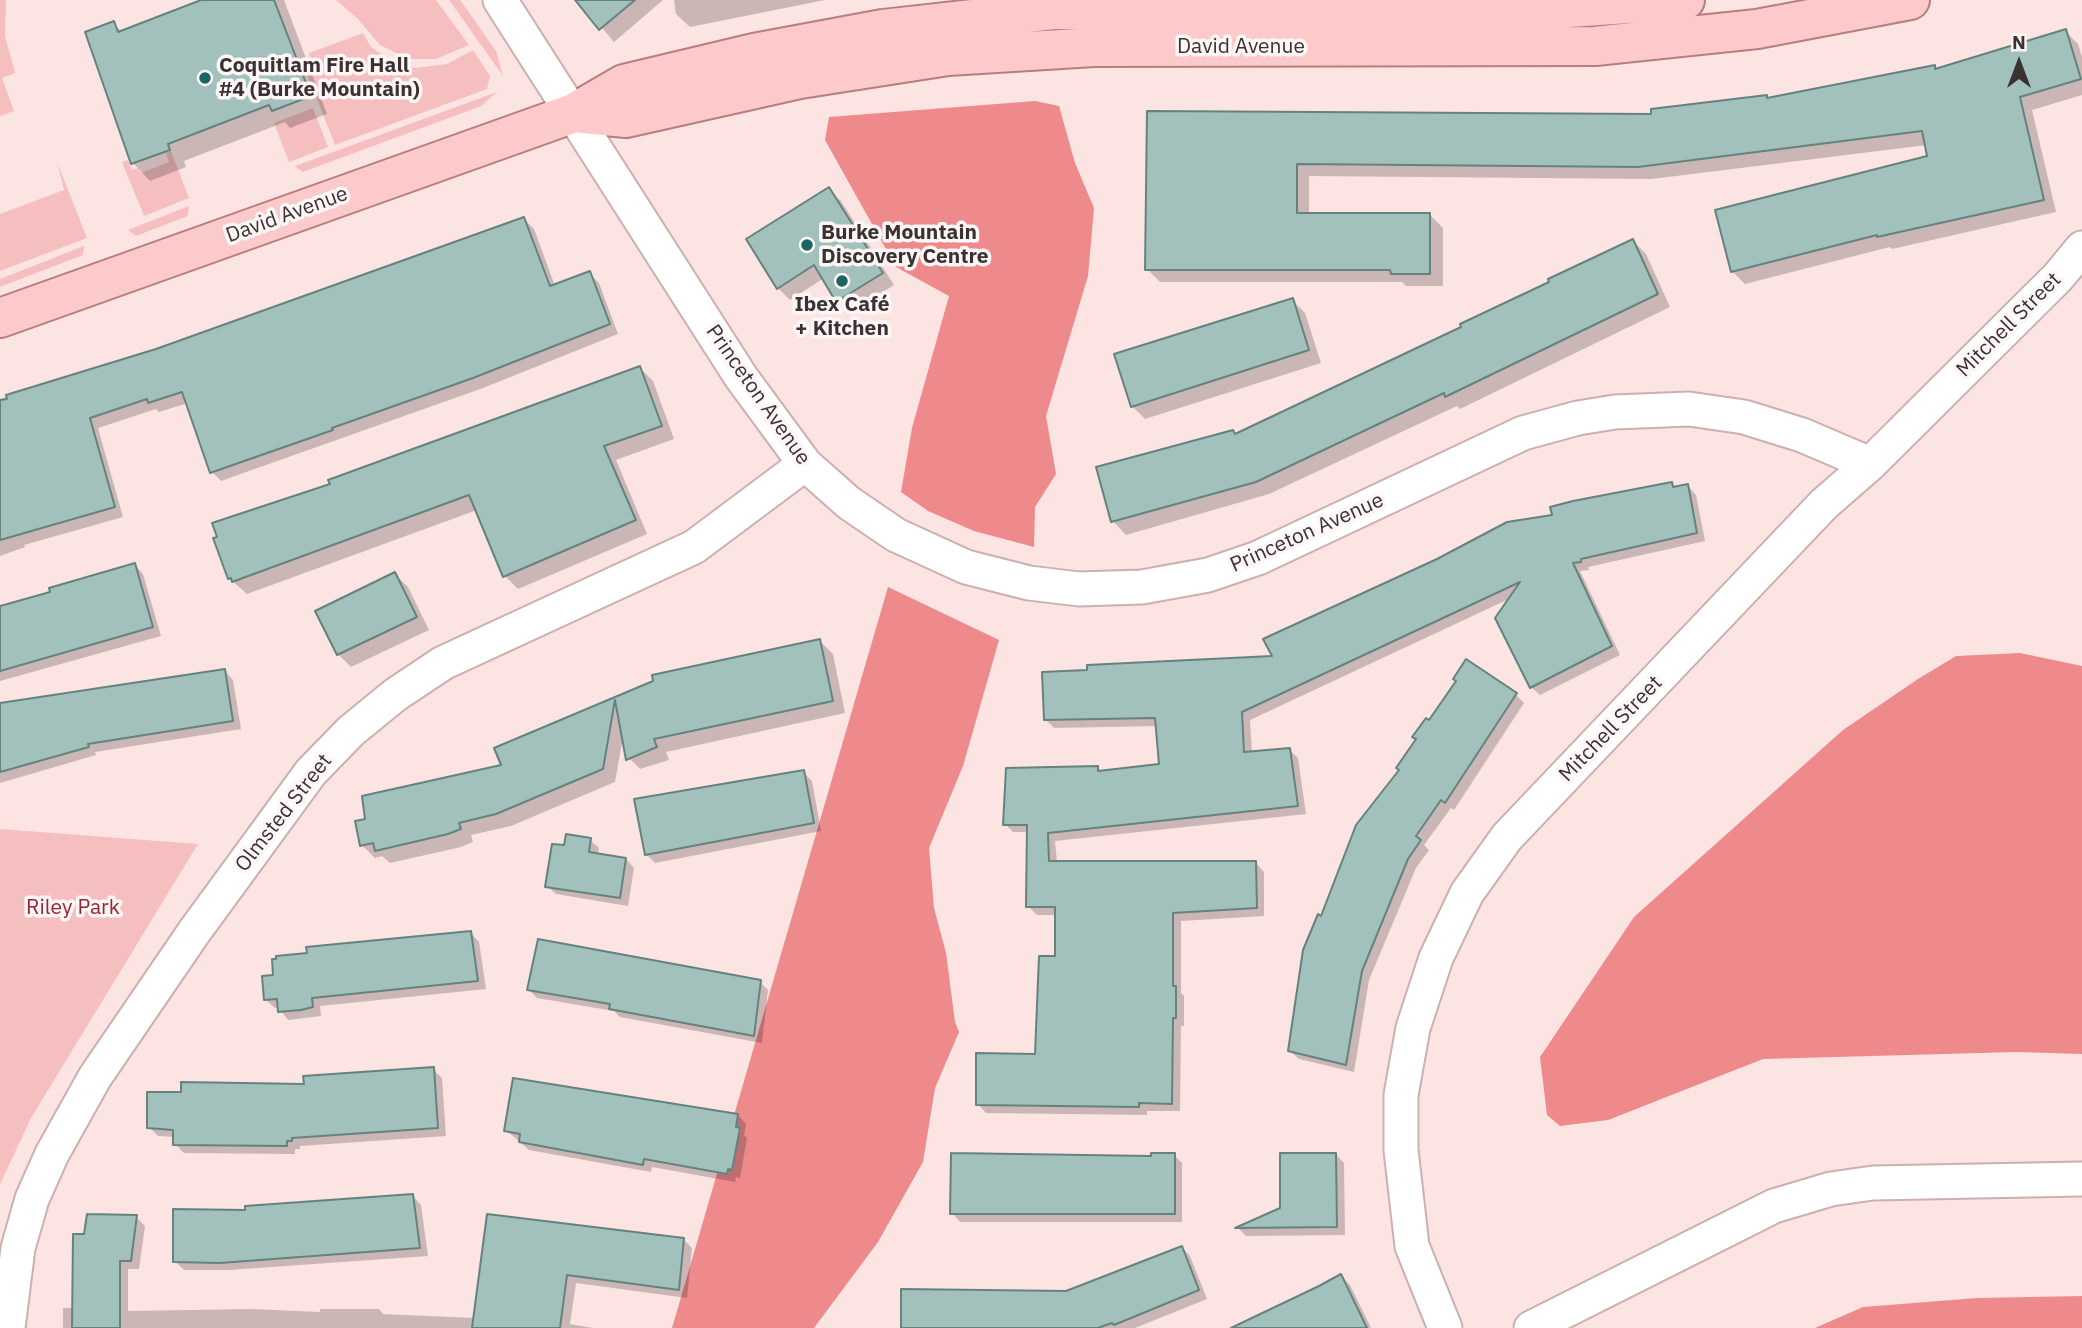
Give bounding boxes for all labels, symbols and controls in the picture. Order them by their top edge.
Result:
north arrow [1984,28,2054,98]
text: N [2012,30,2026,54]
street label: David Avenue [1177,34,1305,60]
place label: Coquitlam Fire Hall #4 (Burke Mountain) [219,53,420,103]
marker: Coquitlam Fire Hall #4 (Burke Mountain) [197,70,213,86]
street label: David Avenue [223,181,351,249]
place label: Burke Mountain Discovery Centre [821,220,989,270]
marker: Burke Mountain Discovery Centre [799,237,815,253]
street label: Mitchell Street [1951,267,2067,383]
marker: Ibex Café + Kitchen [834,273,850,289]
place label: Ibex Café + Kitchen [795,292,889,342]
street label: Princeton Avenue [700,320,816,470]
street label: Princeton Avenue [1226,488,1388,578]
street label: Mitchell Street [1554,671,1668,787]
street label: Olmsted Street [230,749,338,877]
park label: Riley Park [26,895,120,921]

